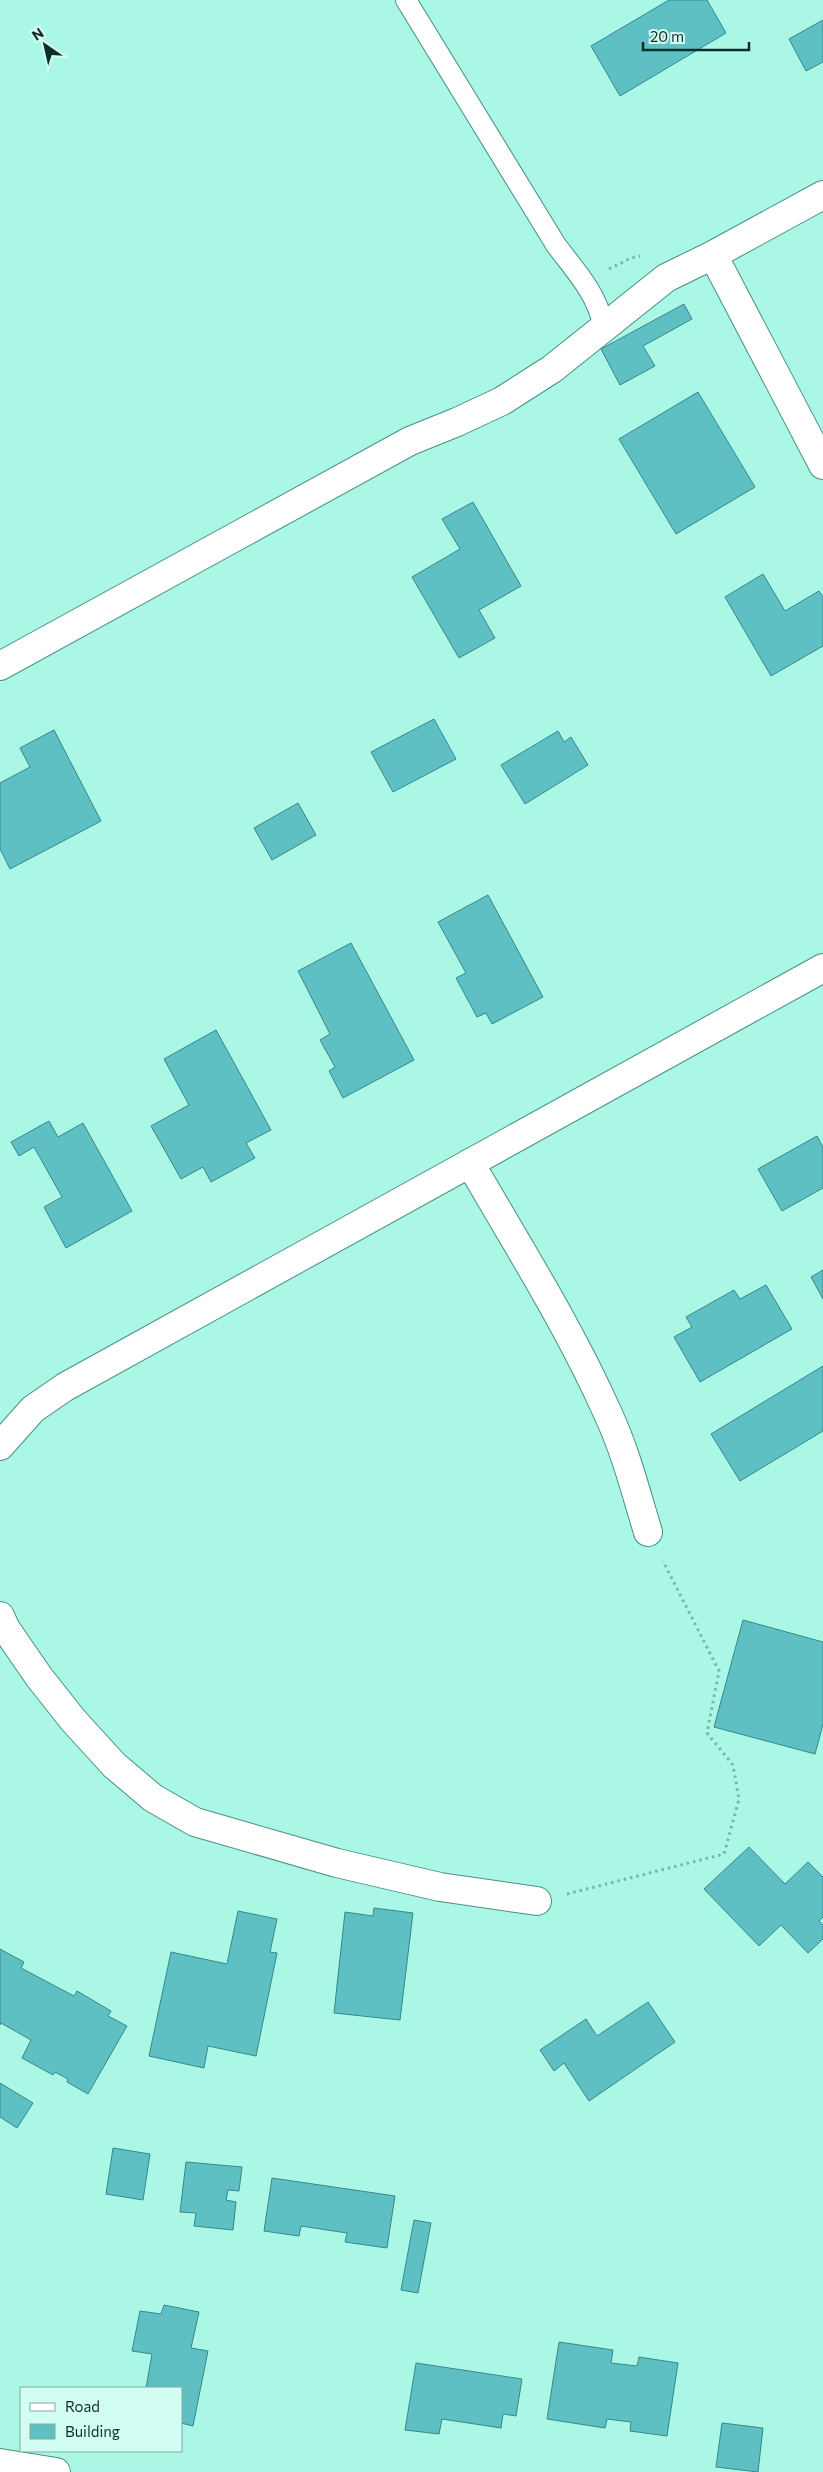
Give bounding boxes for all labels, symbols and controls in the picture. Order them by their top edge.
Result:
north arrow [20,20,70,70]
scale bar [643,20,749,52]
text: N [28,24,47,44]
text: 20 m [650,27,684,45]
legend [20,2387,182,2452]
text: Road [65,2397,100,2415]
text: Building [65,2422,120,2440]

